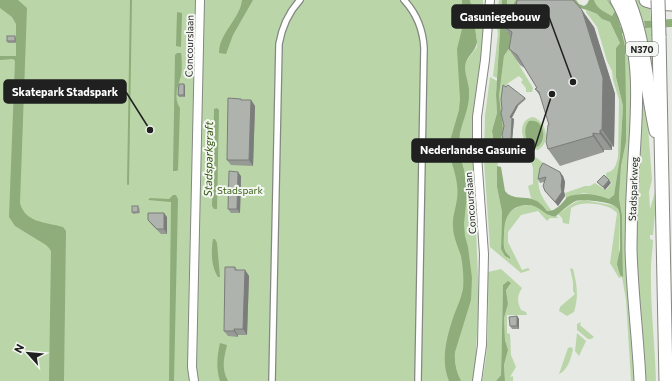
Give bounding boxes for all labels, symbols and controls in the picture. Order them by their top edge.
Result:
callout: Gasuniegebouw [452,5,549,28]
text: Gasuniegebouw [460,10,540,23]
street label: Concourslaan [182,15,196,77]
road number: N370 [626,42,658,56]
callout: Skatepark Stadspark [4,80,126,103]
text: Skatepark Stadspark [12,85,119,98]
water label: Stadsparkgraft [201,121,215,197]
callout: Nederlandse Gasunie [412,139,534,162]
text: Nederlandse Gasunie [420,143,526,156]
street label: Stadsparkweg [626,156,640,221]
street label: Concourslaan [462,172,478,234]
park label: Stadspark [217,184,264,196]
north arrow [8,333,48,373]
text: N [11,342,26,355]

